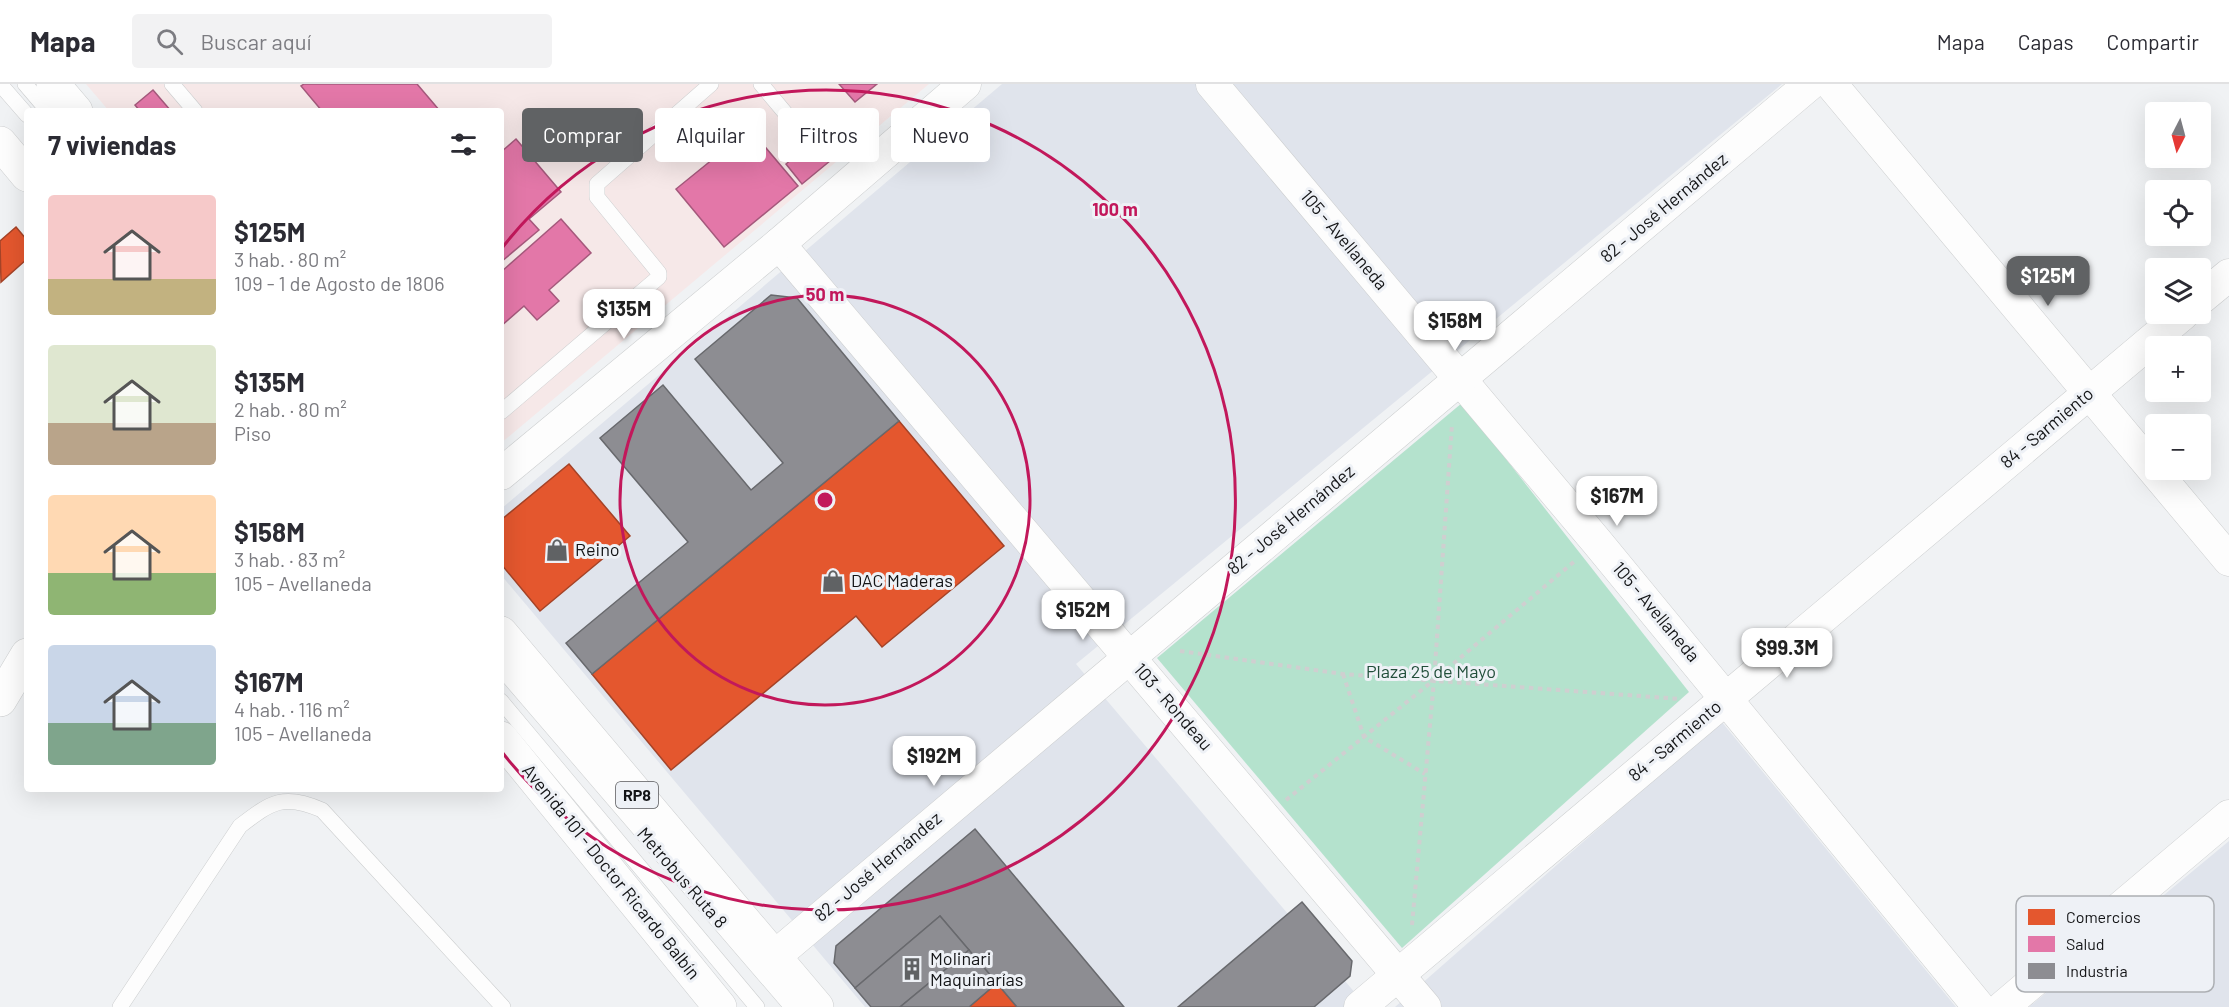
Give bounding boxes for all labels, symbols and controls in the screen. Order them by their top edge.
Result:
search box [132,14,552,68]
text: Mapa [30,24,96,58]
icon: search [153,25,186,58]
text: Buscar aquí [201,28,311,54]
text: Mapa [1937,29,1985,54]
text: Capas [2018,29,2074,54]
text: Compartir [2107,29,2199,54]
north arrow [2145,102,2211,168]
map controls [2145,102,2211,480]
chip: Comprar [522,108,643,162]
chip: Alquilar [655,108,766,162]
chip: Filtros [778,108,879,162]
chip: Nuevo [891,108,990,162]
icon: filters [447,128,480,161]
text: 7 viviendas [48,129,176,160]
street label: 82 - José Hernández [1595,148,1731,267]
button: locate [2145,180,2211,246]
street label: 105 - Avellaneda [1297,185,1393,294]
text: 100 m [1092,198,1138,220]
text: $125M [234,216,305,247]
icon: home [96,219,168,291]
text: 3 hab. · 80 m² [234,247,346,271]
pin: $125M [2006,256,2090,307]
button: layers [2145,258,2211,324]
text: $125M [2021,263,2075,287]
text: 109 - 1 de Agosto de 1806 [234,271,445,295]
text: 50 m [806,283,844,305]
pin: $135M [582,289,666,340]
text: $135M [597,296,651,320]
pin: $158M [1413,301,1497,352]
text: $158M [1428,308,1482,332]
button: + [2145,336,2211,402]
text: $135M [234,366,305,397]
icon: home [96,369,168,441]
street label: 84 - Sarmiento [1995,382,2097,473]
text: 2 hab. · 80 m² [234,397,347,421]
button: − [2145,414,2211,480]
text: Piso [234,421,271,445]
street label: 82 - José Hernández [1222,460,1358,579]
pin: $167M [1575,476,1659,527]
text: $167M [1590,483,1644,507]
centre of rings [815,490,835,510]
text: $158M [234,516,305,547]
icon: home [96,519,168,591]
shop icon: Reino [544,537,570,563]
place label: Reino [575,538,620,560]
text: 3 hab. · 83 m² [234,547,345,571]
street label: 105 - Avellaneda [1609,557,1705,666]
shop icon: DAC Maderas [820,568,846,594]
place label: DAC Maderas [851,569,953,591]
text: 105 - Avellaneda [234,571,372,595]
pin: $152M [1041,590,1125,641]
text: $152M [1056,597,1110,621]
pin: $99.3M [1738,628,1836,679]
text: $99.3M [1755,635,1819,659]
street label: 103 - Rondeau [1130,658,1218,755]
park label: Plaza 25 de Mayo [1366,660,1496,682]
text: $167M [234,666,304,697]
icon: home [96,669,168,741]
street label: 84 - Sarmiento [1623,695,1725,786]
text: 4 hab. · 116 m² [234,697,350,721]
text: 105 - Avellaneda [234,721,372,745]
pin: $192M [892,736,976,787]
text: $192M [907,743,961,767]
street label: Avenida 101 - Doctor Ricardo Balbín [518,760,705,983]
road number: RP8 [616,782,658,808]
street label: 82 - José Hernández [809,807,945,926]
street label: Metrobus Ruta 8 [633,822,732,932]
legend [2016,896,2214,992]
text: Comercios [2066,907,2141,926]
text: Salud [2066,934,2104,953]
place label: Molinari Maquinarías [930,947,1023,990]
building icon: Molinari Maquinarías [899,956,925,982]
text: Industria [2066,961,2128,980]

